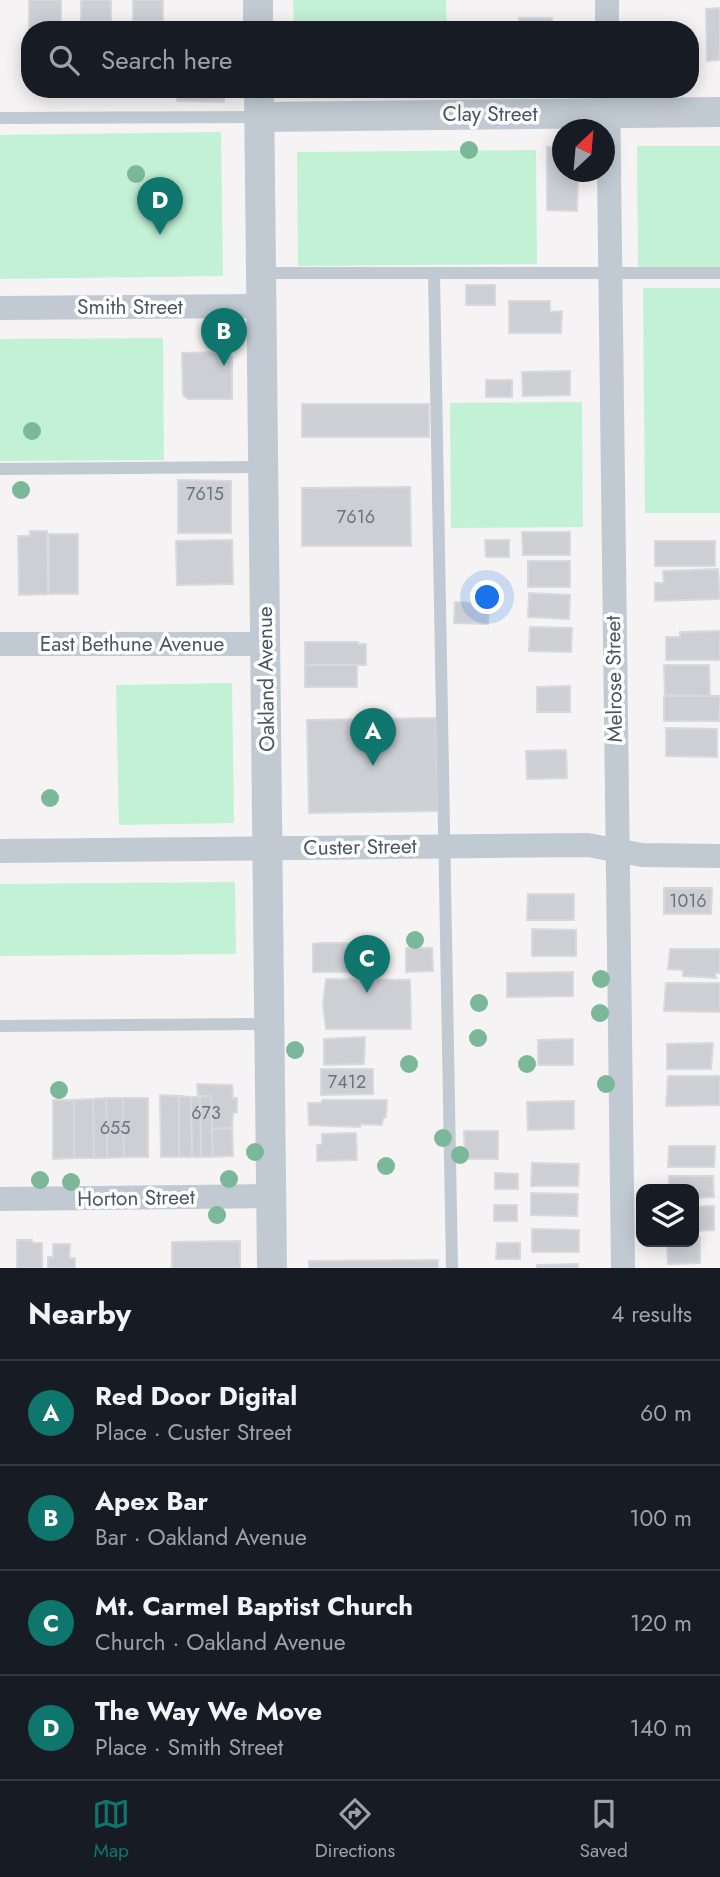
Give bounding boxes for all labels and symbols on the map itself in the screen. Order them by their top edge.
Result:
street label: Clay Street [443,99,537,129]
north arrow [552,119,615,182]
pin: D [137,177,183,235]
street label: Smith Street [77,292,183,322]
pin: B [201,308,247,366]
house number: 7615 [186,481,224,507]
house number: 7616 [337,504,375,530]
your location [470,580,504,614]
street label: Oakland Avenue [250,606,282,752]
street label: Melrose Street [598,615,630,743]
street label: East Bethune Avenue [40,629,224,659]
pin: A [350,708,396,766]
street label: Custer Street [303,831,417,863]
house number: 1016 [669,888,707,914]
pin: C [344,935,390,993]
house number: 7412 [328,1069,366,1095]
house number: 673 [191,1100,221,1126]
house number: 655 [100,1115,130,1141]
street label: Horton Street [77,1182,195,1214]

